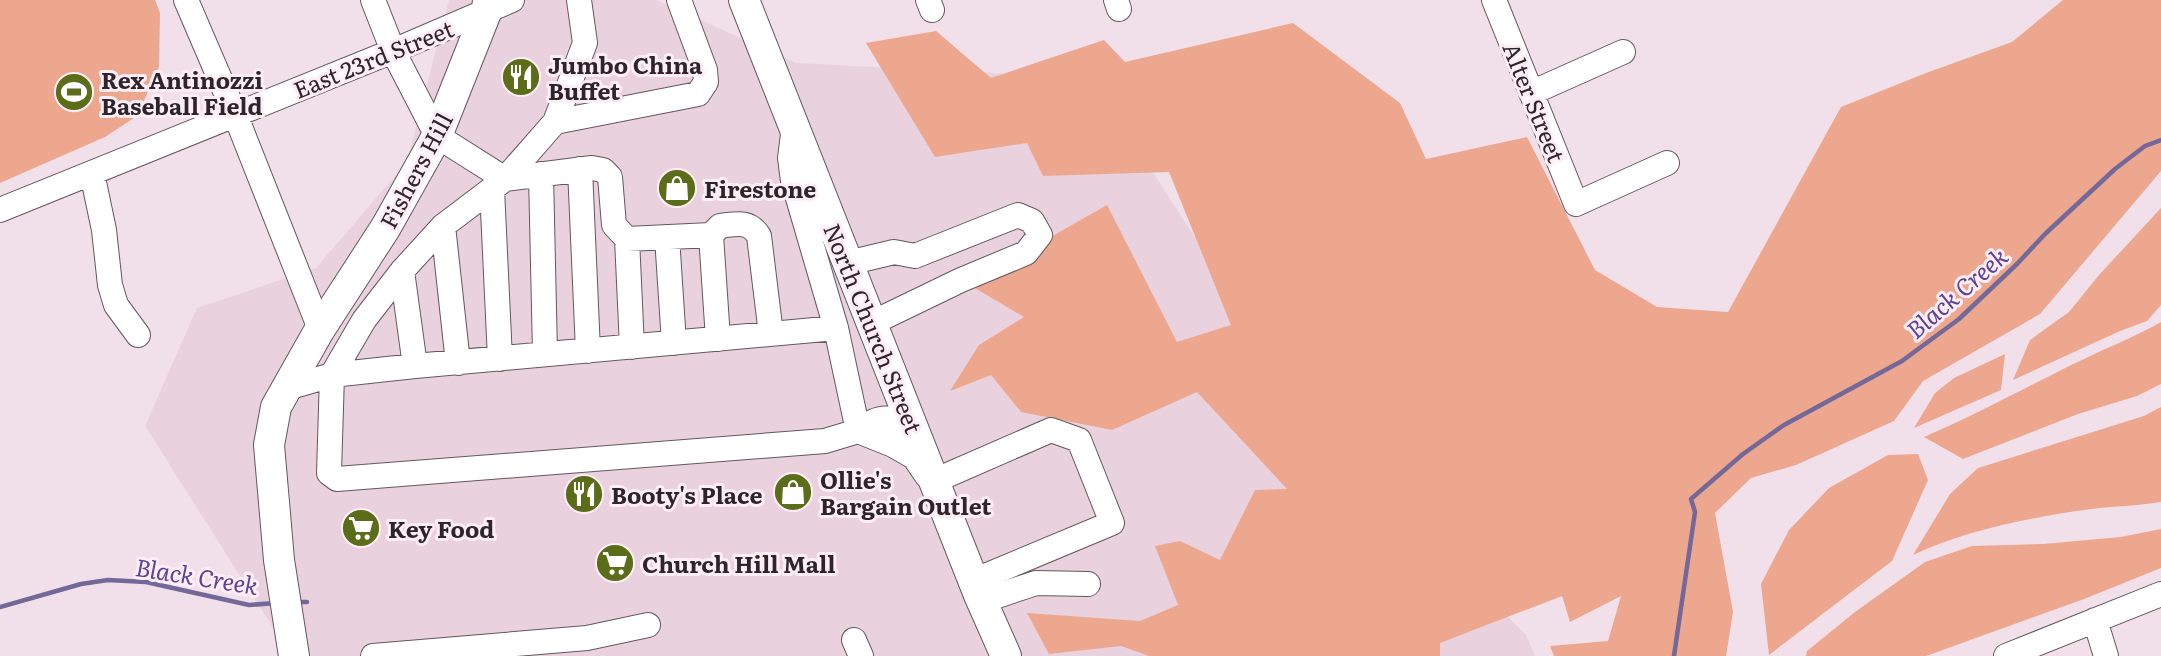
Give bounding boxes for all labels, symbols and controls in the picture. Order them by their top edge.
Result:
street label: East 23rd Street [288,10,459,106]
street label: Alter Street [1496,37,1575,168]
place label: Jumbo China Buffet [548,47,703,107]
restaurant icon: Jumbo China Buffet [500,56,542,98]
place label: Rex Antinozzi Baseball Field [101,62,263,122]
sports icon: Rex Antinozzi Baseball Field [53,71,95,113]
street label: Fishers Hill [370,106,460,234]
shop icon: Firestone [656,167,698,209]
place label: Firestone [704,171,816,205]
street label: North Church Street [816,218,932,439]
water label: Black Creek [1898,238,2015,346]
place label: Ollie's Bargain Outlet [820,462,991,522]
shop icon: Ollie's Bargain Outlet [772,471,814,513]
restaurant icon: Booty's Place [563,473,605,515]
place label: Booty's Place [611,477,762,511]
supermarket icon: Key Food [340,507,382,549]
place label: Key Food [388,511,494,545]
supermarket icon: Church Hill Mall [594,542,636,584]
place label: Church Hill Mall [642,546,836,580]
water label: Black Creek [133,548,262,602]

